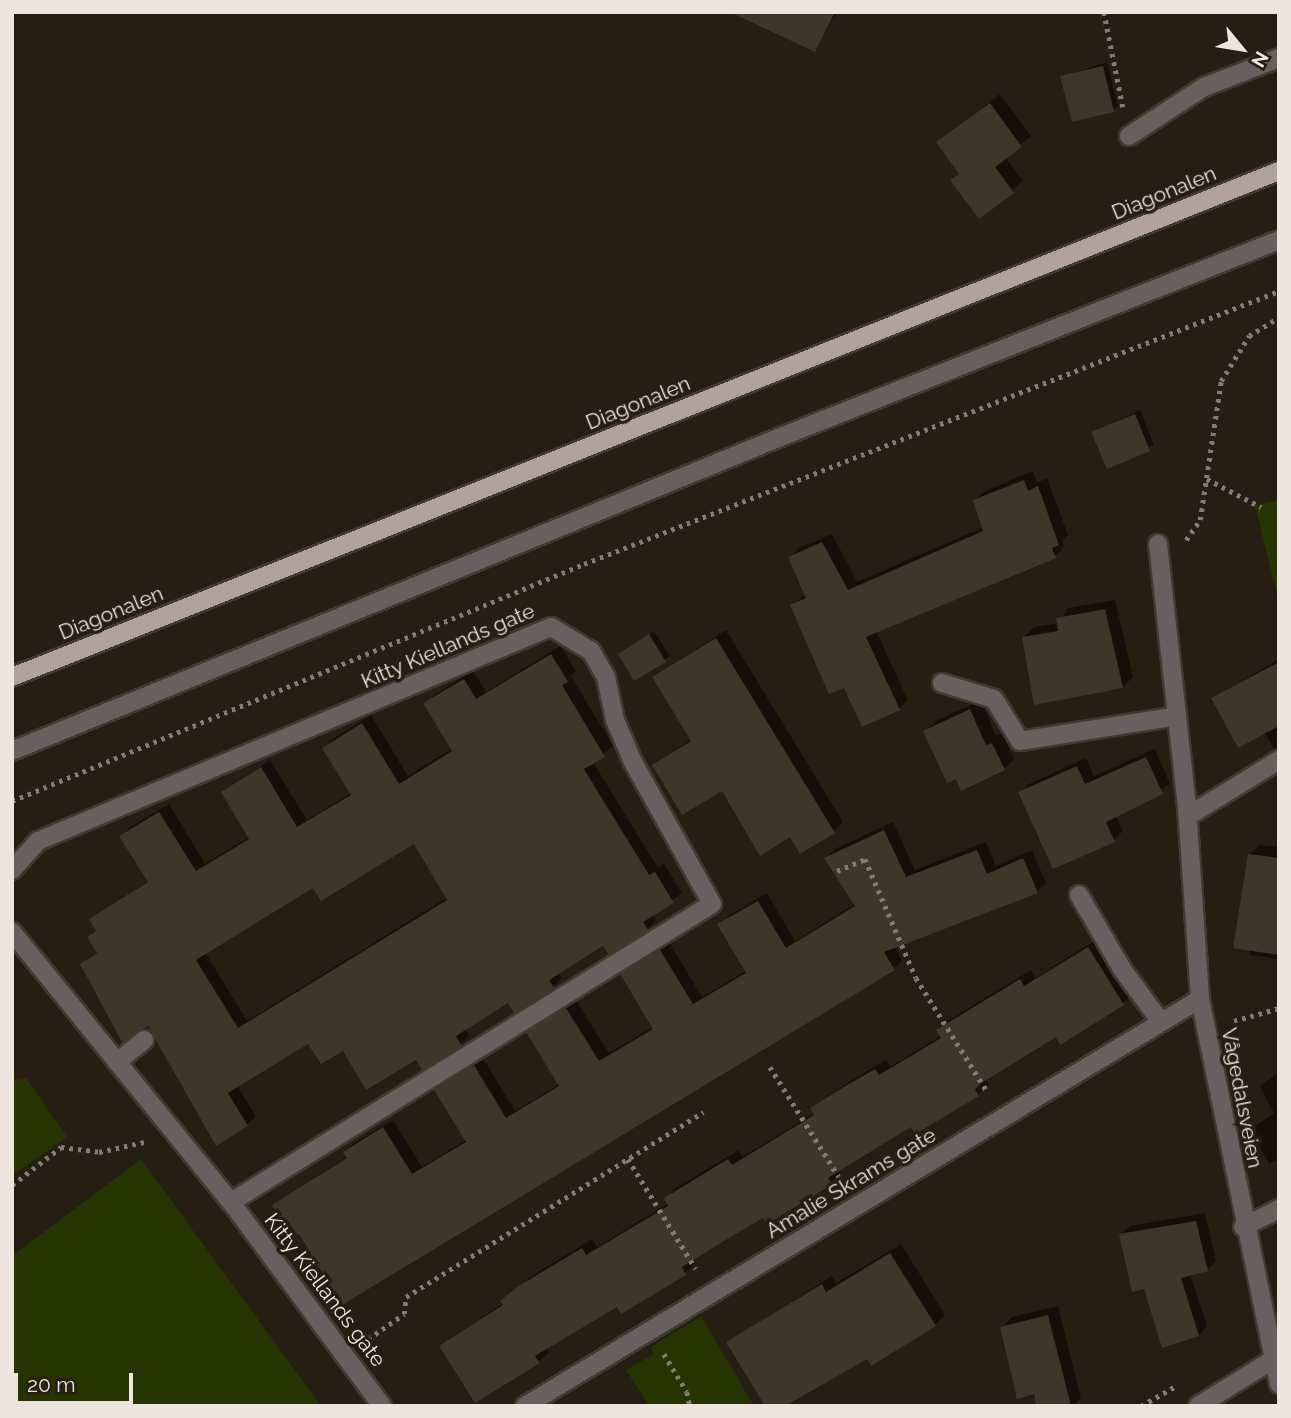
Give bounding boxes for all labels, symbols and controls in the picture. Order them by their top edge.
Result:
north arrow [1207,14,1277,84]
text: N [1247,48,1273,71]
street label: Diagonalen [1108,161,1220,225]
street label: Diagonalen [582,371,694,435]
street label: Diagonalen [55,581,167,645]
street label: Kitty Kiellands gate [357,598,539,694]
street label: Vågedalsveien [1216,1026,1268,1170]
street label: Amalie Skrams gate [761,1122,941,1244]
street label: Kitty Kiellands gate [259,1208,391,1372]
scale bar [18,1358,136,1402]
text: 20 m [27,1372,75,1397]

